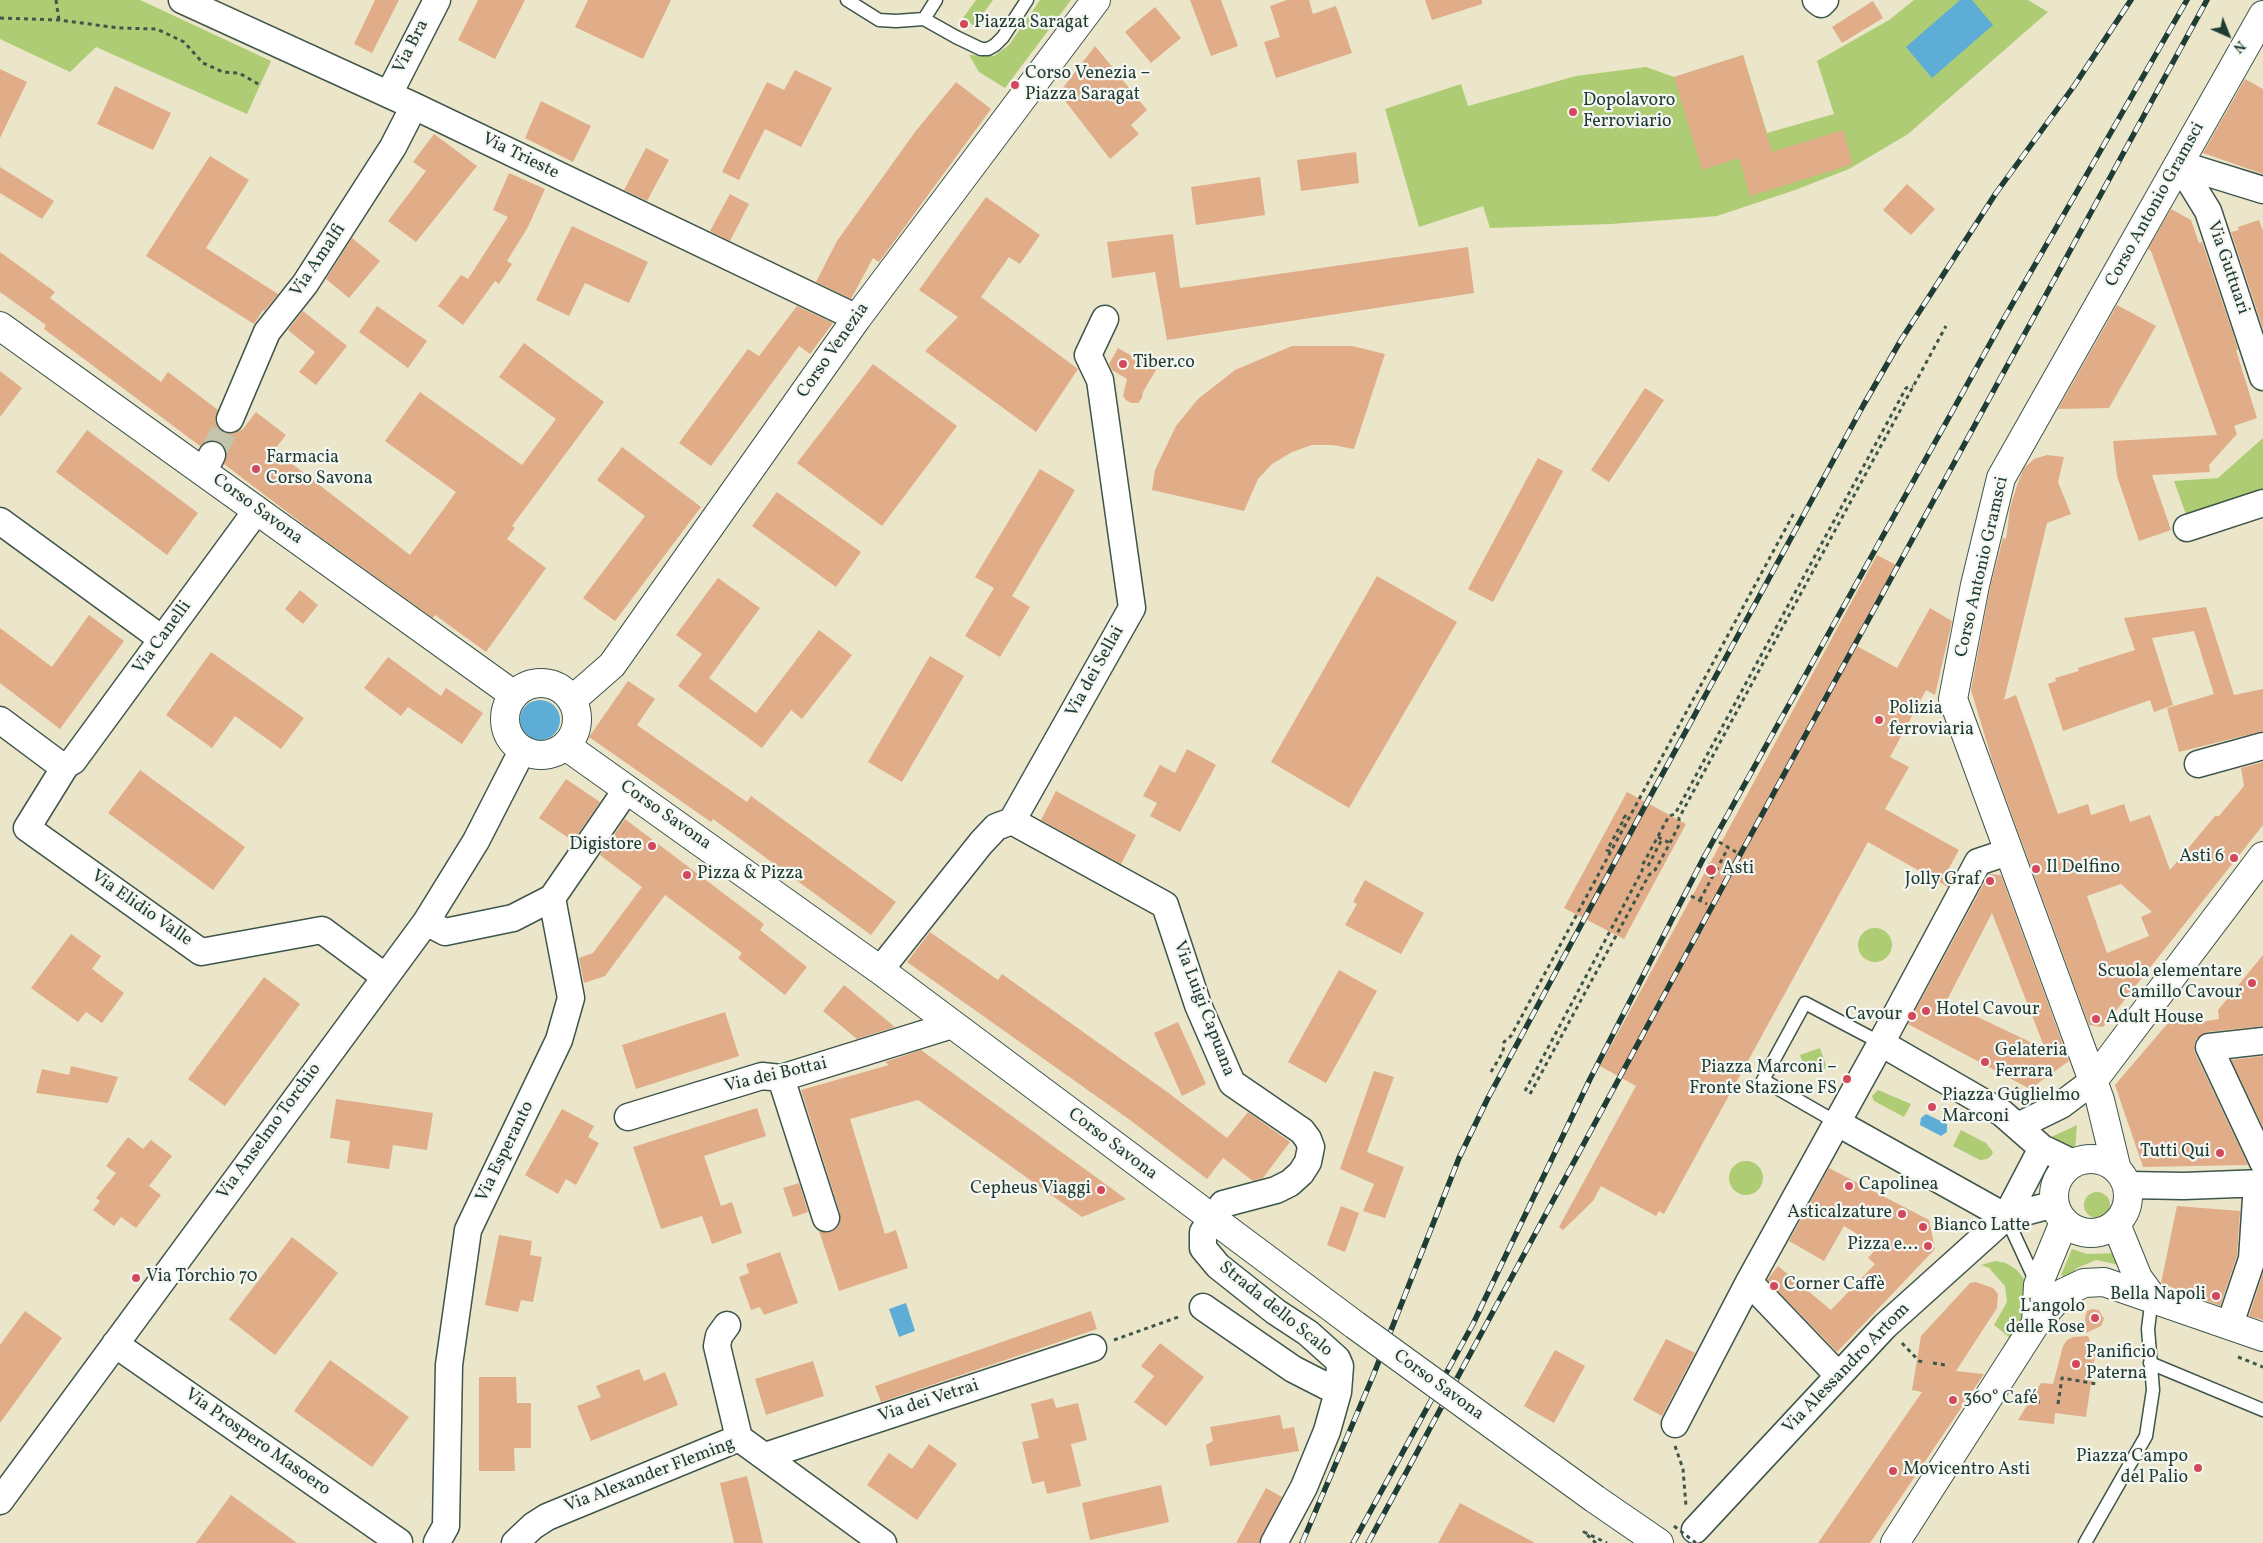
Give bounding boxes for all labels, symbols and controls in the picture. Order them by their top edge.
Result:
north arrow [2203,10,2253,60]
place label: Piazza Saragat [974,13,1089,35]
street label: Via Bra [389,17,435,77]
marker: Piazza Saragat [958,18,970,30]
text: N [2229,36,2249,57]
place label: Corso Venezia – Piazza Saragat [1025,64,1150,106]
marker: Corso Venezia – Piazza Saragat [1009,79,1021,91]
place label: Dopolavoro Ferroviario [1583,91,1675,134]
marker: Dopolavoro Ferroviario [1567,106,1579,118]
street label: Corso Antonio Gramsci [2102,119,2210,291]
street label: Via Trieste [478,129,562,185]
street label: Via Guttuari [2201,218,2253,318]
street label: Via Amalfi [287,220,351,302]
street label: Corso Venezia [793,299,875,403]
place label: Tiber.co [1133,353,1195,375]
marker: Tiber.co [1117,358,1129,370]
place label: Farmacia Corso Savona [266,448,373,490]
marker: Farmacia Corso Savona [250,463,262,475]
street label: Corso Savona [207,470,307,550]
street label: Corso Antonio Gramsci [1952,474,2014,660]
street label: Via Canelli [129,597,197,679]
street label: Via dei Sellai [1062,623,1130,721]
place label: Polizia ferroviaria [1889,699,1974,742]
marker: Polizia ferroviaria [1873,714,1885,726]
street label: Corso Savona [615,777,715,855]
place label: Digistore [569,835,642,857]
marker: Digistore [646,840,658,852]
place label: Asti 6 [2179,847,2224,869]
marker: Asti 6 [2228,852,2240,864]
place label: Il Delfino [2046,858,2120,880]
place label: Asti [1722,859,1754,881]
marker: Asti [1704,863,1718,877]
marker: Il Delfino [2030,863,2042,875]
place label: Pizza & Pizza [697,864,803,886]
street label: Via Elidio Valle [86,866,196,952]
marker: Pizza & Pizza [681,869,693,881]
place label: Jolly Graf [1905,870,1980,892]
marker: Jolly Graf [1984,875,1996,887]
street label: Via Luigi Capuana [1167,938,1239,1080]
place label: Scuola elementare Camillo Cavour [2098,962,2242,1004]
marker: Scuola elementare Camillo Cavour [2246,977,2258,989]
place label: Hotel Cavour [1936,1000,2040,1022]
place label: Cavour [1845,1005,1902,1027]
marker: Hotel Cavour [1920,1005,1932,1017]
place label: Adult House [2106,1008,2203,1030]
marker: Cavour [1906,1010,1918,1022]
marker: Adult House [2090,1013,2102,1025]
place label: Gelateria Ferrara [1995,1041,2067,1084]
street label: Via dei Bottai [723,1054,829,1098]
marker: Gelateria Ferrara [1979,1056,1991,1068]
place label: Piazza Marconi – Fronte Stazione FS [1689,1058,1837,1100]
street label: Via Anselmo Torchio [213,1060,327,1204]
marker: Piazza Marconi – Fronte Stazione FS [1841,1073,1853,1085]
place label: Piazza Guglielmo Marconi [1942,1086,2080,1128]
street label: Via Esperanto [472,1098,540,1206]
marker: Piazza Guglielmo Marconi [1926,1101,1938,1113]
street label: Corso Savona [1063,1104,1161,1186]
place label: Tutti Qui [2140,1142,2210,1164]
marker: Tutti Qui [2214,1147,2226,1159]
place label: Capolinea [1859,1175,1938,1197]
place label: Cepheus Viaggi [970,1179,1091,1201]
marker: Capolinea [1843,1180,1855,1192]
marker: Cepheus Viaggi [1095,1184,1107,1196]
place label: Asticalzature [1787,1203,1892,1225]
marker: Asticalzature [1896,1208,1908,1220]
place label: Bianco Latte [1933,1216,2030,1238]
marker: Bianco Latte [1917,1221,1929,1233]
place label: Pizza e... [1847,1235,1918,1257]
marker: Pizza e... [1922,1240,1934,1252]
street label: Strada dello Scalo [1214,1258,1336,1362]
place label: Via Torchio 70 [146,1267,258,1289]
marker: Via Torchio 70 [130,1272,142,1284]
place label: Corner Caffè [1784,1275,1885,1297]
marker: Corner Caffè [1768,1280,1780,1292]
place label: Bella Napoli [2110,1285,2206,1307]
marker: Bella Napoli [2210,1290,2222,1302]
place label: L'angolo delle Rose [2006,1297,2085,1340]
street label: Via Alessandro Artom [1779,1299,1915,1439]
marker: L'angolo delle Rose [2089,1312,2101,1324]
place label: Panificio Paterna [2086,1343,2156,1386]
street label: Corso Savona [1388,1346,1488,1426]
marker: Panificio Paterna [2070,1358,2082,1370]
street label: Via dei Vetrai [876,1376,982,1428]
street label: Via Prospero Masoero [180,1385,334,1501]
place label: 360° Café [1963,1389,2038,1411]
marker: 360° Café [1947,1394,1959,1406]
street label: Via Alexander Fleming [562,1434,738,1518]
place label: Piazza Campo del Palio [2076,1447,2188,1490]
place label: Movicentro Asti [1903,1460,2030,1482]
marker: Piazza Campo del Palio [2192,1462,2204,1474]
marker: Movicentro Asti [1887,1465,1899,1477]

